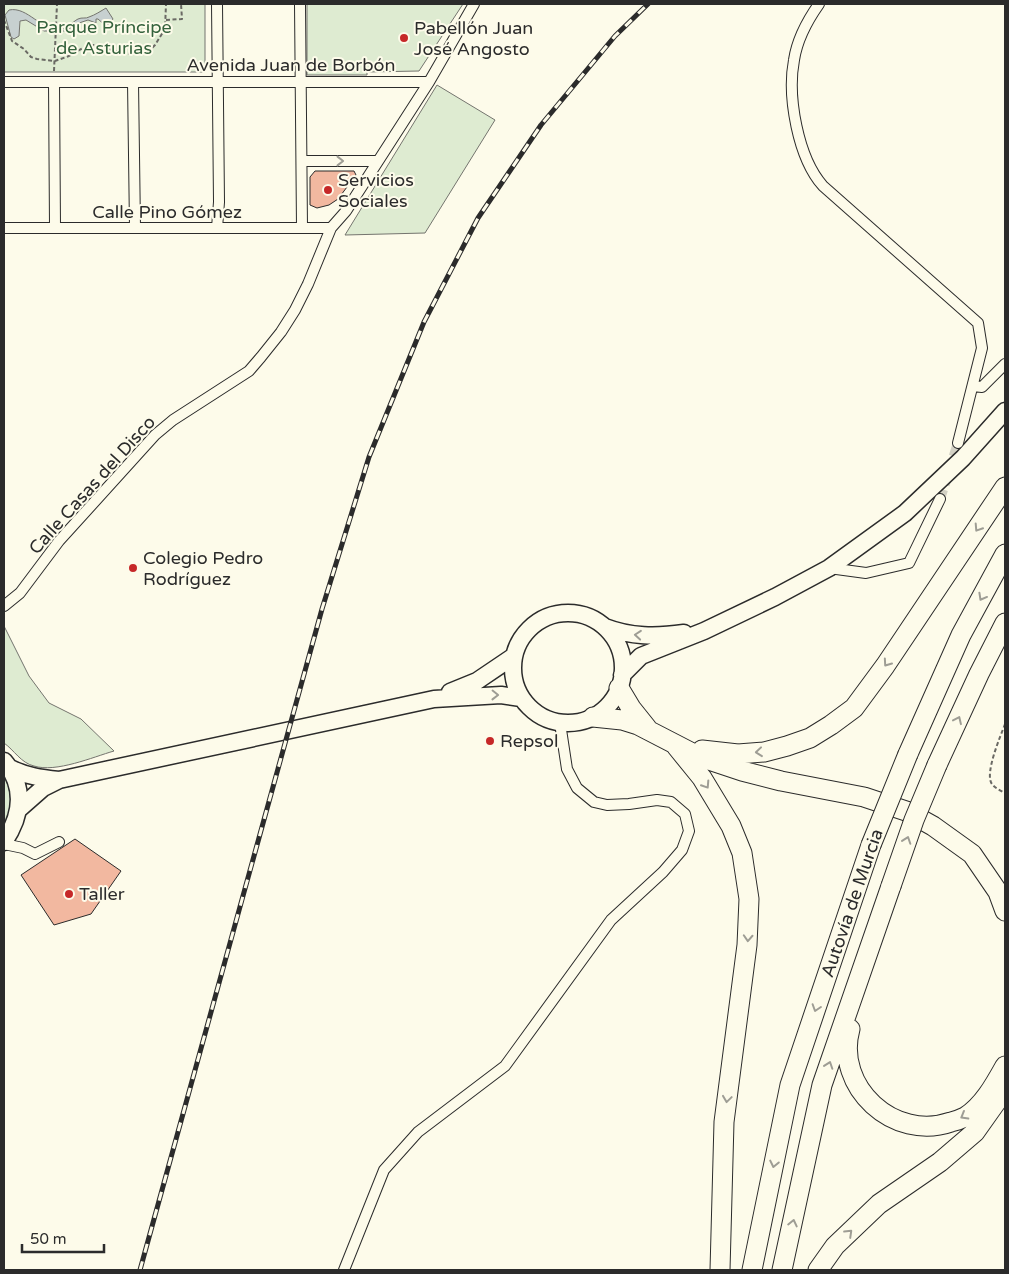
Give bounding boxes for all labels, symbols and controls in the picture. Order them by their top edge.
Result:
park label: Parque Príncipe de Asturias [36,16,172,59]
place label: Pabellón Juan José Angosto [414,17,533,60]
marker: Pabellón Juan José Angosto [398,32,410,44]
street label: Avenida Juan de Borbón [187,54,395,76]
one-way arrow [336,156,344,166]
place label: Servicios Sociales [338,169,414,212]
marker: Servicios Sociales [322,184,334,196]
street label: Calle Pino Gómez [92,201,242,223]
street label: Calle Casas del Disco [24,411,160,559]
one-way arrow [975,523,985,532]
place label: Colegio Pedro Rodríguez [143,547,263,590]
marker: Colegio Pedro Rodríguez [127,562,139,574]
one-way arrow [978,591,988,600]
one-way arrow [633,630,641,641]
one-way arrow [884,657,893,666]
one-way arrow [492,690,500,700]
one-way arrow [951,716,962,725]
place label: Repsol [500,730,558,752]
marker: Repsol [484,735,496,747]
one-way arrow [755,746,763,757]
one-way arrow [700,779,709,789]
street label: Autovía de Murcia [816,826,888,980]
one-way arrow [901,837,911,845]
place label: Taller [79,883,125,905]
marker: Taller [63,888,75,900]
one-way arrow [742,934,753,942]
one-way arrow [812,1003,822,1011]
one-way arrow [824,1061,834,1069]
one-way arrow [722,1095,733,1103]
one-way arrow [960,1110,969,1120]
one-way arrow [769,1160,780,1169]
one-way arrow [787,1218,798,1227]
scale bar [22,1222,105,1254]
text: 50 m [30,1230,67,1248]
one-way arrow [843,1230,852,1239]

